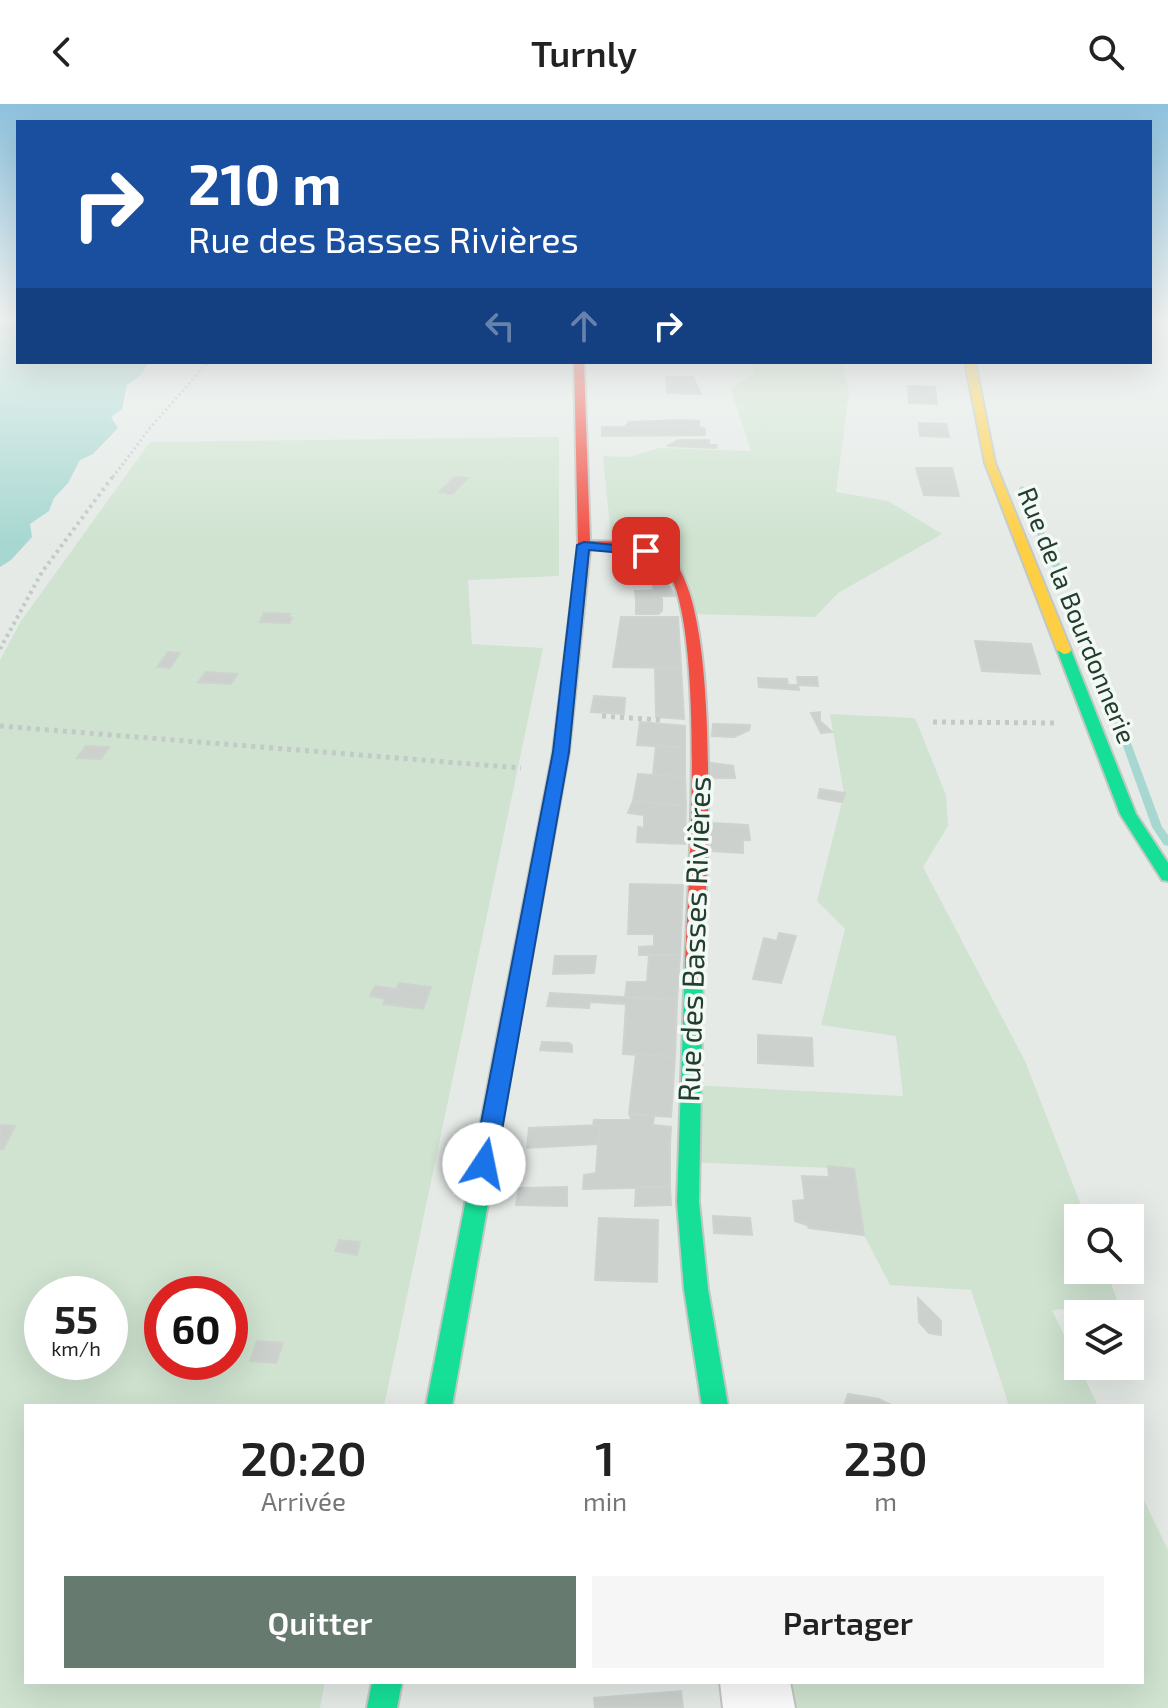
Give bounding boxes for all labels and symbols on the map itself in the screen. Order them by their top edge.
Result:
street label: Rue de la Bourdonnerie [1012,482,1144,748]
pin [612,517,680,585]
street label: Rue des Basses Rivières [669,776,717,1102]
position arrow [442,1122,526,1206]
speed limit sign: 60 [144,1276,248,1380]

